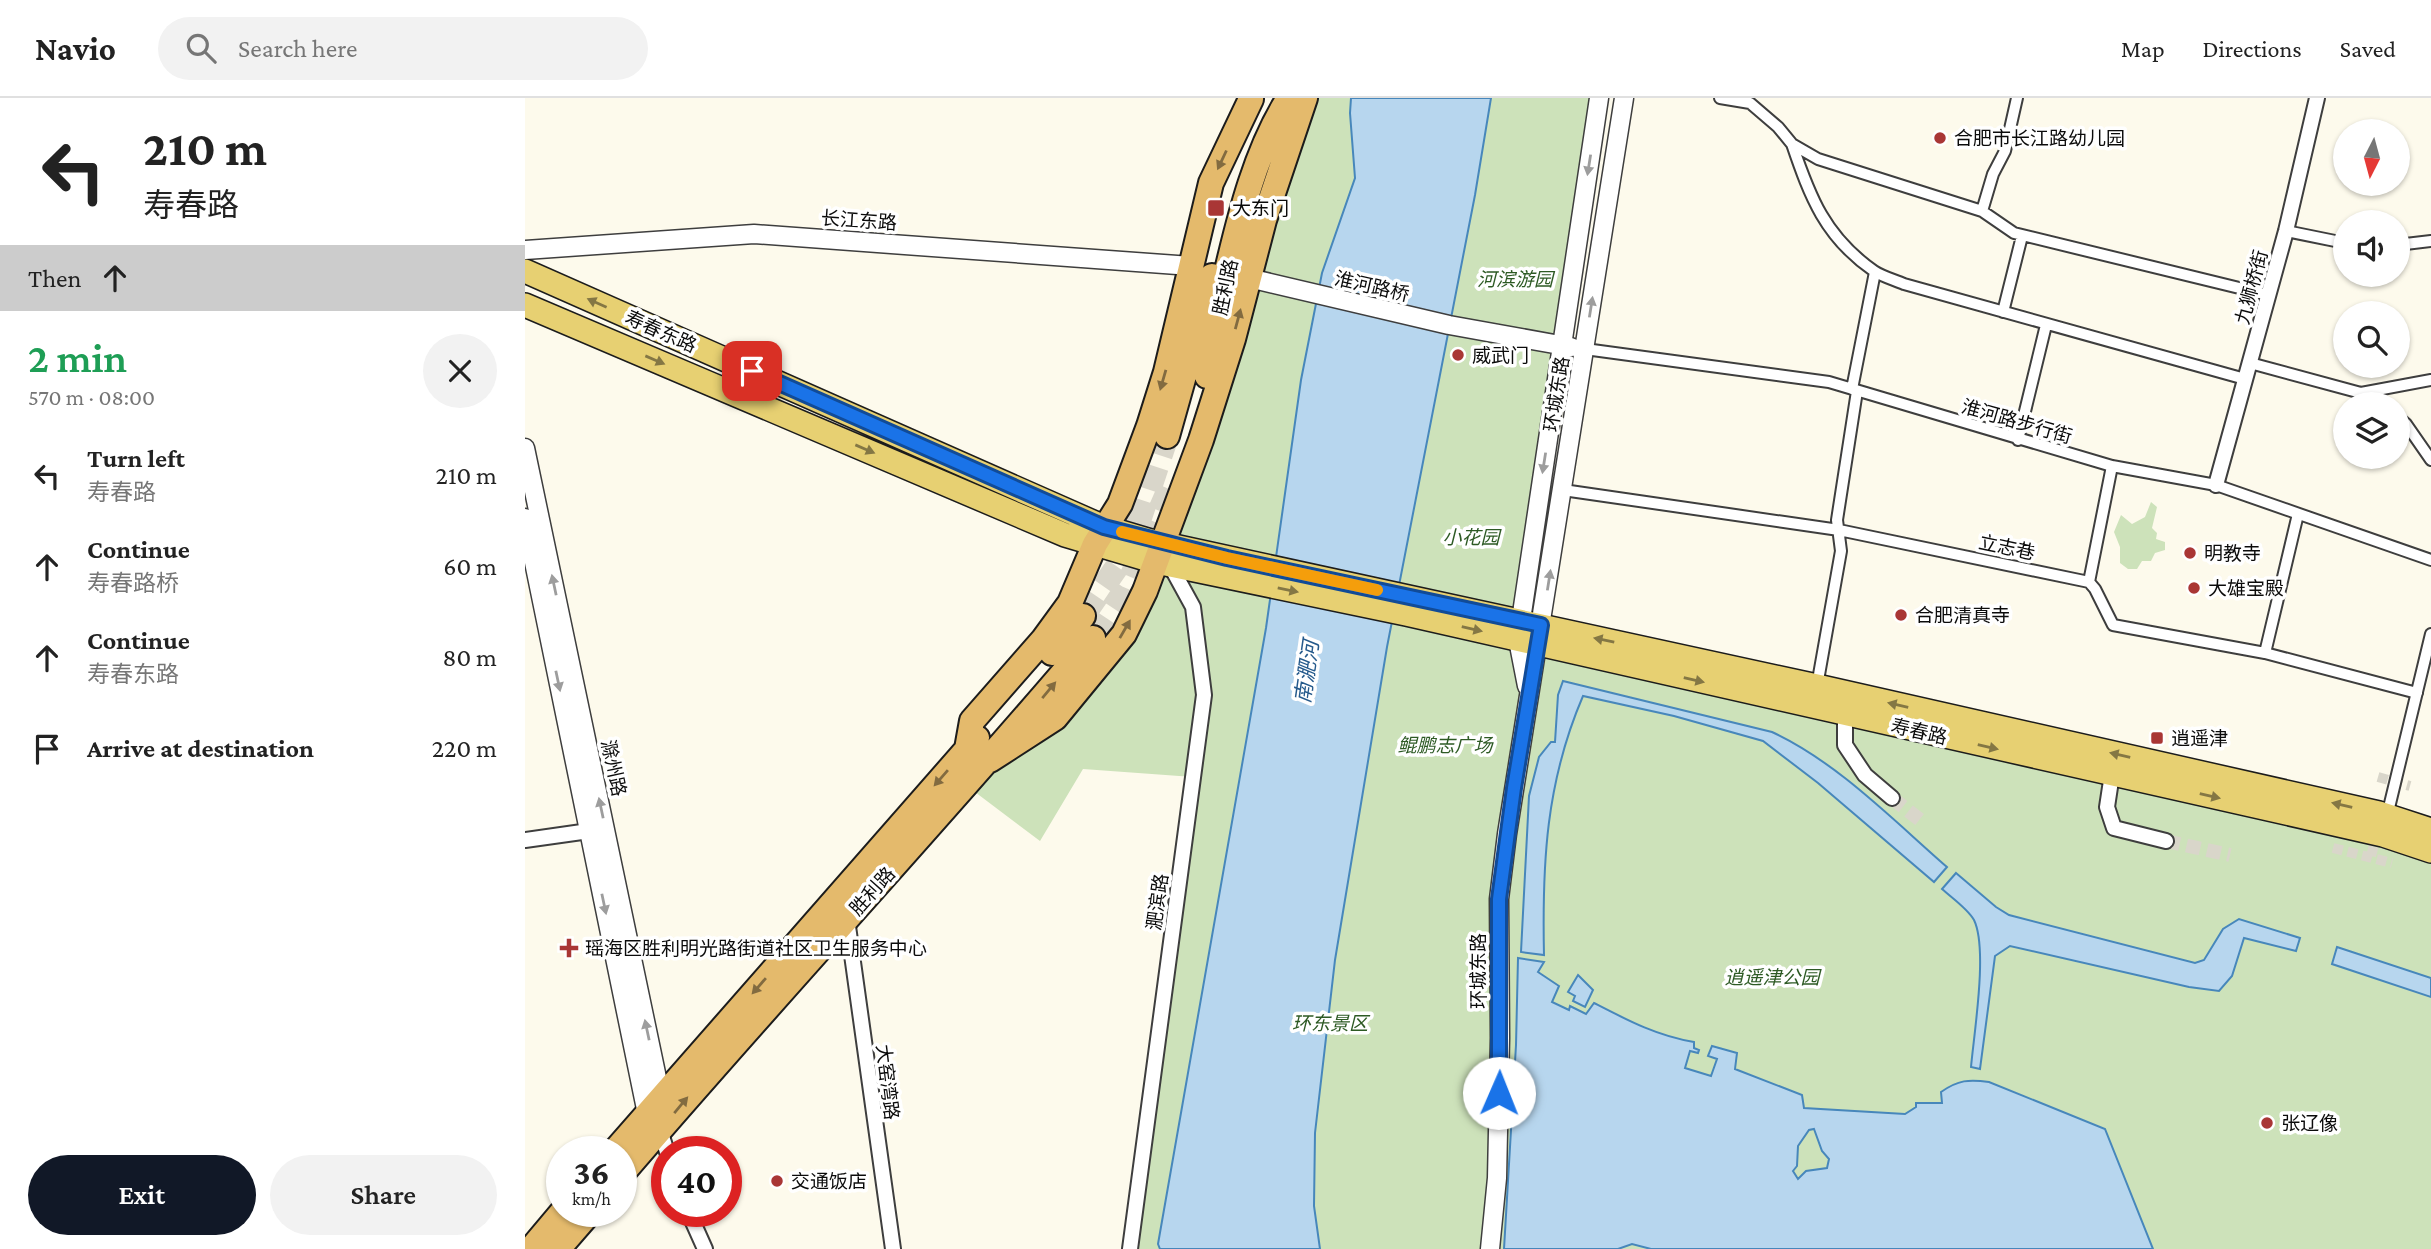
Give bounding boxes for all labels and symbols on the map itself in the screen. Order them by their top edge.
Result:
north arrow [2333,119,2410,196]
place label: 合肥市长江路幼儿园 [1954,128,2125,149]
marker: 合肥市长江路幼儿园 [1932,130,1948,146]
one-way arrow [1216,150,1228,170]
one-way arrow [1583,155,1594,177]
marker: 大东门 [1206,198,1226,218]
place label: 大东门 [1232,198,1289,219]
street label: 长江东路 [820,207,898,234]
street label: 九狮桥街 [2232,248,2271,327]
street label: 胜利路 [1209,257,1242,317]
street label: 淮河路桥 [1332,268,1411,305]
park label: 河滨游园 [1477,269,1556,290]
one-way arrow [1586,296,1597,318]
one-way arrow [587,297,607,309]
street label: 寿春东路 [622,306,700,357]
one-way arrow [1233,308,1244,330]
pin [722,341,782,401]
place label: 威武门 [1472,345,1529,366]
marker: 威武门 [1450,347,1466,363]
one-way arrow [645,355,666,366]
street label: 环城东路 [1540,355,1573,433]
one-way arrow [1157,369,1168,391]
street label: 淮河路步行街 [1959,396,2075,447]
one-way arrow [854,444,875,455]
one-way arrow [1538,452,1549,474]
park label: 小花园 [1442,527,1502,548]
street label: 立志巷 [1977,531,2037,564]
place label: 明教寺 [2204,543,2261,564]
marker: 明教寺 [2182,545,2198,561]
one-way arrow [1543,569,1554,591]
one-way arrow [548,574,559,596]
place label: 大雄宝殿 [2208,578,2284,599]
marker: 大雄宝殿 [2186,580,2202,596]
one-way arrow [1277,584,1299,595]
place label: 合肥清真寺 [1915,605,2010,626]
marker: 合肥清真寺 [1893,607,1909,623]
one-way arrow [1119,620,1131,639]
one-way arrow [1461,624,1483,635]
one-way arrow [1593,634,1615,645]
water label: 南淝河 [1291,635,1324,705]
one-way arrow [553,670,564,692]
one-way arrow [1683,675,1705,686]
one-way arrow [1041,682,1056,699]
one-way arrow [1887,699,1909,710]
street label: 寿春路 [1889,715,1949,748]
place label: 逍遥津 [2171,728,2228,749]
marker: 逍遥津 [2149,730,2165,746]
park label: 鲲鹏志广场 [1397,735,1494,756]
street label: 滁州路 [597,738,630,798]
one-way arrow [1977,741,1999,752]
one-way arrow [2109,749,2131,760]
one-way arrow [933,769,949,787]
one-way arrow [2199,791,2221,802]
one-way arrow [595,797,606,819]
one-way arrow [2331,799,2353,810]
street label: 胜利路 [845,863,899,920]
street label: 淝滨路 [1143,872,1172,932]
one-way arrow [599,893,610,915]
street label: 环城东路 [1468,933,1489,1009]
marker: 瑶海区胜利明光路街道社区卫生服务中心 [559,938,579,958]
place label: 瑶海区胜利明光路街道社区卫生服务中心 [585,938,927,959]
park label: 逍遥津公园 [1724,967,1822,988]
one-way arrow [752,977,767,994]
park label: 环东景区 [1292,1013,1371,1034]
one-way arrow [642,1019,653,1041]
street label: 大窑湾路 [872,1043,903,1121]
position arrow [1462,1056,1536,1130]
one-way arrow [673,1096,688,1113]
place label: 张辽像 [2281,1113,2338,1134]
marker: 张辽像 [2259,1115,2275,1131]
speed limit sign: 40 [651,1136,742,1227]
place label: 交通饭店 [791,1171,867,1192]
marker: 交通饭店 [769,1173,785,1189]

